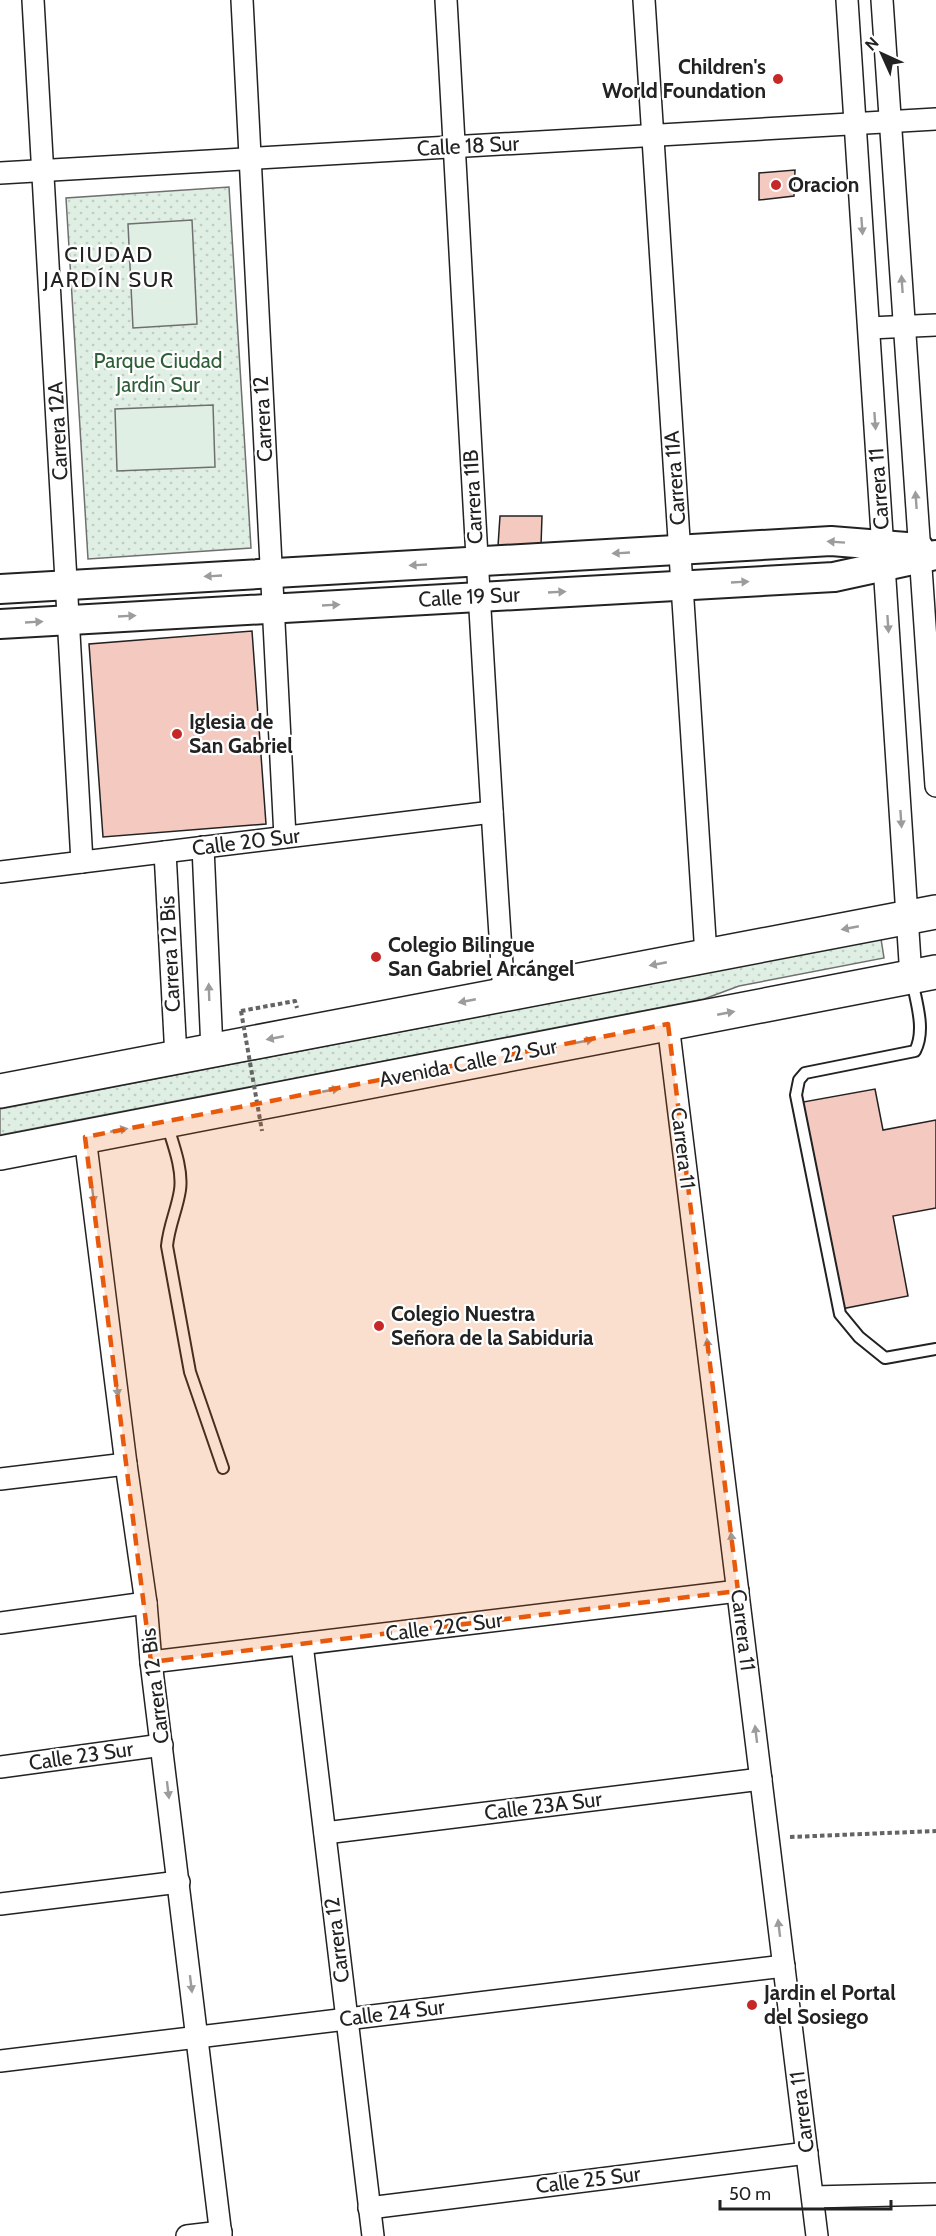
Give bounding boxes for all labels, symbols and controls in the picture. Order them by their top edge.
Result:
north arrow [852,24,912,84]
text: N [861,33,882,54]
place label: Children's World Foundation [602,54,766,103]
marker: Children's World Foundation [771,72,785,86]
street label: Calle 18 Sur [416,130,520,161]
place label: Oracion [788,172,859,197]
marker: Oracion [769,178,783,192]
one-way arrow [858,217,867,236]
district label: CIUDAD JARDÍN SUR [42,241,175,293]
one-way arrow [897,275,906,294]
park label: Parque Ciudad Jardín Sur [94,348,222,397]
street label: Carrera 12 [248,375,277,463]
street label: Carrera 12A [42,381,73,481]
one-way arrow [870,411,880,430]
street label: Carrera 11A [659,430,690,526]
street label: Carrera 11 [863,447,894,531]
street label: Carrera 11B [458,449,487,545]
one-way arrow [912,490,921,509]
one-way arrow [826,537,845,546]
one-way arrow [612,548,631,557]
one-way arrow [409,560,428,569]
one-way arrow [203,572,222,581]
one-way arrow [731,577,750,587]
street label: Calle 19 Sur [418,581,521,612]
one-way arrow [548,587,567,597]
one-way arrow [322,600,341,609]
one-way arrow [118,612,137,621]
one-way arrow [883,614,893,633]
one-way arrow [25,617,44,626]
place label: Iglesia de San Gabriel [189,709,293,758]
marker: Iglesia de San Gabriel [170,727,184,741]
one-way arrow [896,809,905,828]
street label: Calle 20 Sur [191,822,302,861]
street label: Carrera 12 Bis [154,895,185,1013]
one-way arrow [840,924,859,933]
place label: Colegio Bilingue San Gabriel Arcángel [388,932,575,981]
marker: Colegio Bilingue San Gabriel Arcángel [369,950,383,964]
one-way arrow [648,960,667,969]
one-way arrow [205,982,214,1001]
one-way arrow [457,997,476,1006]
one-way arrow [716,1008,735,1017]
street label: Avenida Calle 22 Sur [377,1033,559,1092]
one-way arrow [265,1034,284,1043]
one-way arrow [575,1036,594,1045]
one-way arrow [322,1085,341,1094]
street label: Carrera 11 [666,1106,701,1190]
one-way arrow [110,1125,129,1134]
one-way arrow [88,1185,97,1204]
place label: Colegio Nuestra Señora de la Sabiduria [391,1301,594,1350]
marker: Colegio Nuestra Señora de la Sabiduria [372,1319,386,1333]
one-way arrow [703,1338,713,1357]
one-way arrow [112,1379,121,1398]
one-way arrow [727,1531,737,1550]
street label: Carrera 11 [726,1588,761,1672]
street label: Calle 22C Sur [384,1607,504,1646]
street label: Carrera 12 Bis [135,1627,174,1745]
one-way arrow [751,1725,760,1744]
street label: Calle 23 Sur [27,1736,135,1775]
one-way arrow [163,1781,172,1800]
street label: Calle 23A Sur [483,1786,603,1825]
street label: Carrera 12 [319,1896,354,1984]
one-way arrow [775,1918,784,1937]
one-way arrow [186,1974,196,1993]
place label: Jardin el Portal del Sosiego [763,1980,896,2029]
street label: Calle 24 Sur [338,1994,446,2031]
marker: Jardin el Portal del Sosiego [745,1998,759,2012]
street label: Carrera 11 [784,2070,819,2154]
street label: Calle 25 Sur [534,2161,642,2198]
scale bar [720,2173,891,2211]
text: 50 m [729,2183,771,2205]

